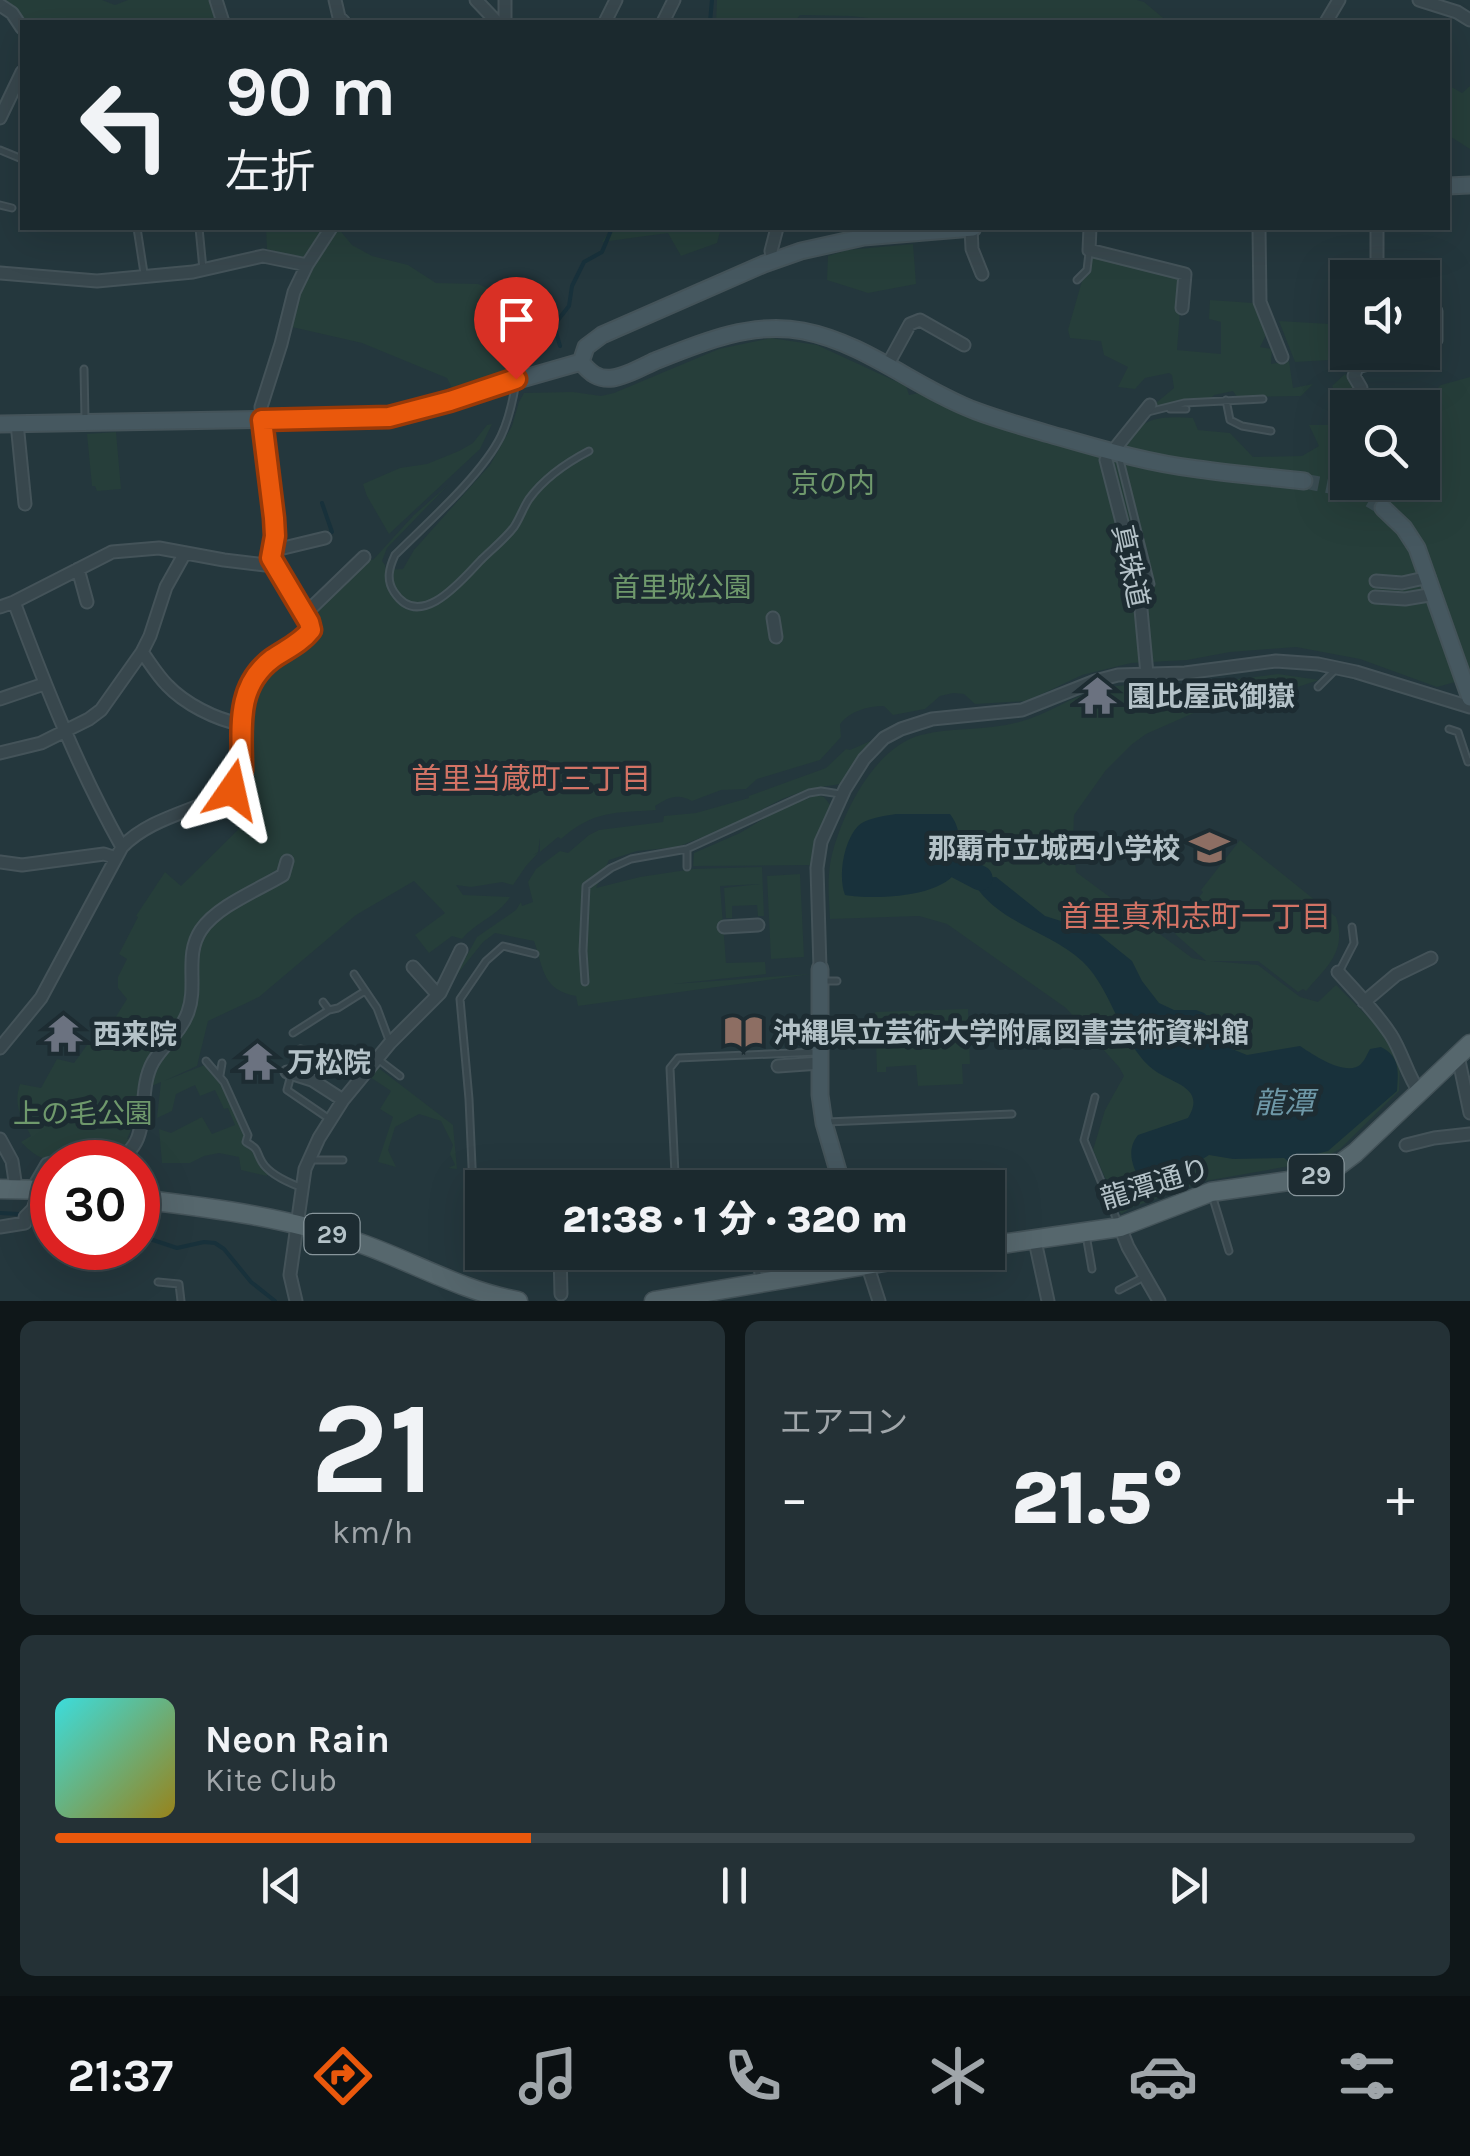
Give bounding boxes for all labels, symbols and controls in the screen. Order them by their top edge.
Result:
text: 90 m [225,51,396,133]
icon: left [60,60,190,190]
text: 左折 [225,146,315,198]
map controls [1330,260,1440,500]
button: sound [1330,260,1440,370]
pin [474,277,559,380]
icon: arrive [489,292,544,347]
button: search [1330,390,1440,500]
park label: 京の内 [791,467,875,500]
street label: 真珠道 [1106,522,1155,611]
park label: 首里城公園 [612,571,752,604]
temple icon: 園比屋武御嶽 [1076,675,1118,717]
place label: 園比屋武御嶽 [1127,680,1295,713]
position arrow [180,738,284,842]
district label: 首里当蔵町三丁目 [411,761,651,797]
school or university icon: 那覇市立城西小学校 [1189,827,1231,869]
place label: 那覇市立城西小学校 [928,832,1180,865]
district label: 首里真和志町一丁目 [1061,899,1331,935]
library icon: 沖縄県立芸術大学附属図書芸術資料館 [722,1011,764,1053]
temple icon: 西来院 [42,1013,84,1055]
place label: 沖縄県立芸術大学附属図書芸術資料館 [773,1016,1249,1049]
place label: 西来院 [93,1018,177,1051]
temple icon: 万松院 [236,1041,278,1083]
place label: 万松院 [287,1046,371,1079]
water label: 龍潭 [1254,1085,1319,1121]
park label: 上の毛公園 [13,1097,153,1130]
speed limit sign: 30 [30,1140,160,1270]
street label: 龍潭通り [1097,1151,1214,1216]
road number: 29 [1288,1155,1344,1195]
text: 21:38 · 1 分 · 320 m [562,1197,908,1242]
road number: 29 [304,1214,360,1254]
text: 21 [310,1373,435,1525]
text: エアコン [780,1404,908,1441]
text: 21.5° [1011,1454,1184,1542]
text: − [780,1466,809,1530]
text: + [1386,1466,1415,1530]
text: km/h [332,1514,413,1551]
text: Neon Rain [205,1717,390,1762]
text: Kite Club [205,1762,337,1799]
icon: previous [254,1858,309,1913]
icon: pause [707,1858,762,1913]
icon: next [1161,1858,1216,1913]
icon: directions [308,2041,378,2111]
icon: music [513,2041,583,2111]
icon: phone [718,2041,788,2111]
icon: climate [923,2041,993,2111]
icon: car [1128,2041,1198,2111]
icon: filters [1332,2041,1402,2111]
text: 21:37 [67,2050,173,2102]

